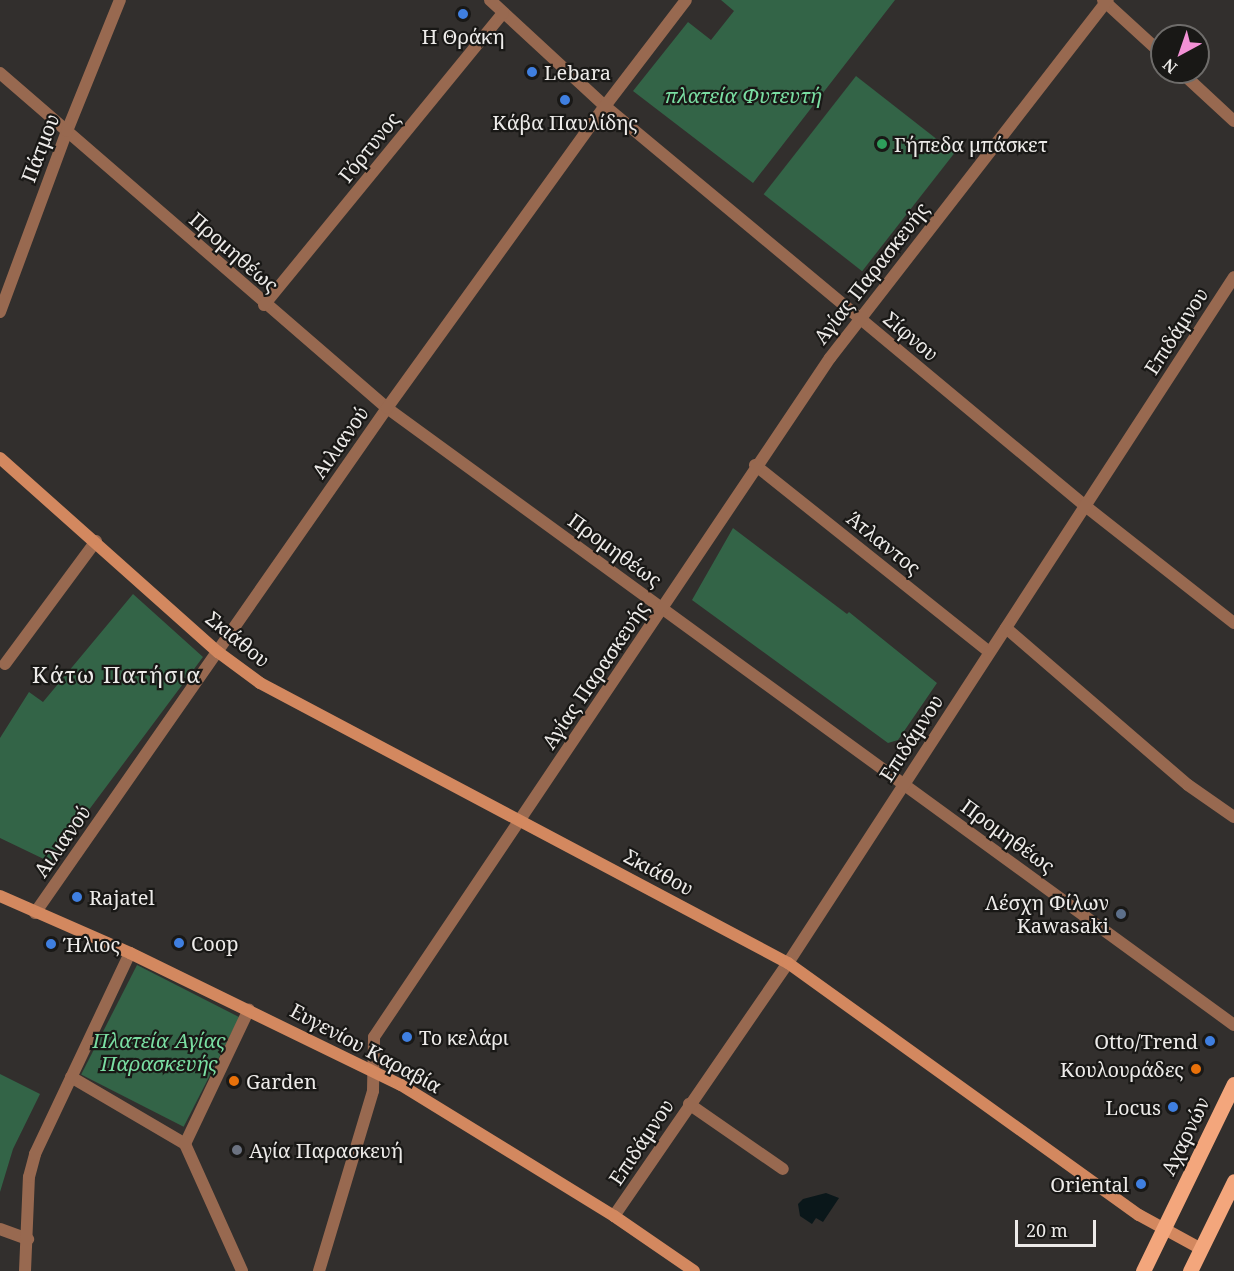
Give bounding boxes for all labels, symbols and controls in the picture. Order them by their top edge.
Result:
marker: Η Θράκη [456,7,470,21]
place label: Η Θράκη [422,24,504,48]
north arrow [1150,24,1210,84]
text: N [1158,54,1182,79]
place label: Lebara [544,60,611,84]
marker: Lebara [525,65,539,79]
park label: πλατεία Φυτευτή [665,83,821,107]
marker: Κάβα Παυλίδης [558,93,572,107]
street label: Γόρτυνος [333,107,405,187]
street label: Πάτμου [16,110,64,186]
place label: Κάβα Παυλίδης [492,110,638,134]
place label: Γήπεδα μπάσκετ [894,132,1048,156]
marker: Γήπεδα μπάσκετ [875,137,889,151]
street label: Αγίας Παρασκευής [808,197,934,349]
street label: Προμηθέως [185,207,283,297]
street label: Επιδάμνου [1139,283,1213,379]
street label: Σίφνου [879,306,943,366]
street label: Αιλιανού [307,401,373,483]
street label: Άτλαντος [842,506,926,580]
street label: Προμηθέως [564,508,666,592]
street label: Αγίας Παρασκευής [537,597,653,753]
street label: Σκιάθου [201,606,275,672]
district label: Κάτω Πατήσια [32,662,202,688]
street label: Επιδάμνου [874,690,948,786]
street label: Προμηθέως [957,794,1059,878]
street label: Αιλιανού [29,800,95,882]
street label: Σκιάθου [620,844,698,900]
place label: Rajatel [89,885,155,909]
marker: Rajatel [70,890,84,904]
place label: Λέσχη Φίλων Kawasaki [985,891,1109,938]
marker: Λέσχη Φίλων Kawasaki [1114,907,1128,921]
place label: Coop [191,931,239,955]
place label: Ήλιος [63,932,120,956]
marker: Coop [172,936,186,950]
marker: Ήλιος [44,937,58,951]
street label: Ευγενίου Καραβία [287,998,445,1098]
place label: Το κελάρι [419,1025,509,1049]
park label: Πλατεία Αγίας Παρασκευής [92,1029,226,1076]
place label: Otto/Trend [1094,1029,1198,1053]
marker: Το κελάρι [400,1030,414,1044]
marker: Otto/Trend [1203,1034,1217,1048]
place label: Κουλουράδες [1060,1057,1184,1081]
marker: Κουλουράδες [1189,1062,1203,1076]
place label: Garden [246,1069,317,1093]
marker: Garden [227,1074,241,1088]
street label: Αχαρνών [1156,1093,1214,1179]
street label: Επιδάμνου [604,1094,678,1190]
place label: Locus [1105,1095,1161,1119]
marker: Locus [1166,1100,1180,1114]
place label: Αγία Παρασκευή [249,1138,403,1162]
marker: Αγία Παρασκευή [230,1143,244,1157]
place label: Oriental [1050,1172,1129,1196]
marker: Oriental [1134,1177,1148,1191]
scale bar [1018,1208,1099,1246]
text: 20 m [1026,1218,1068,1242]

